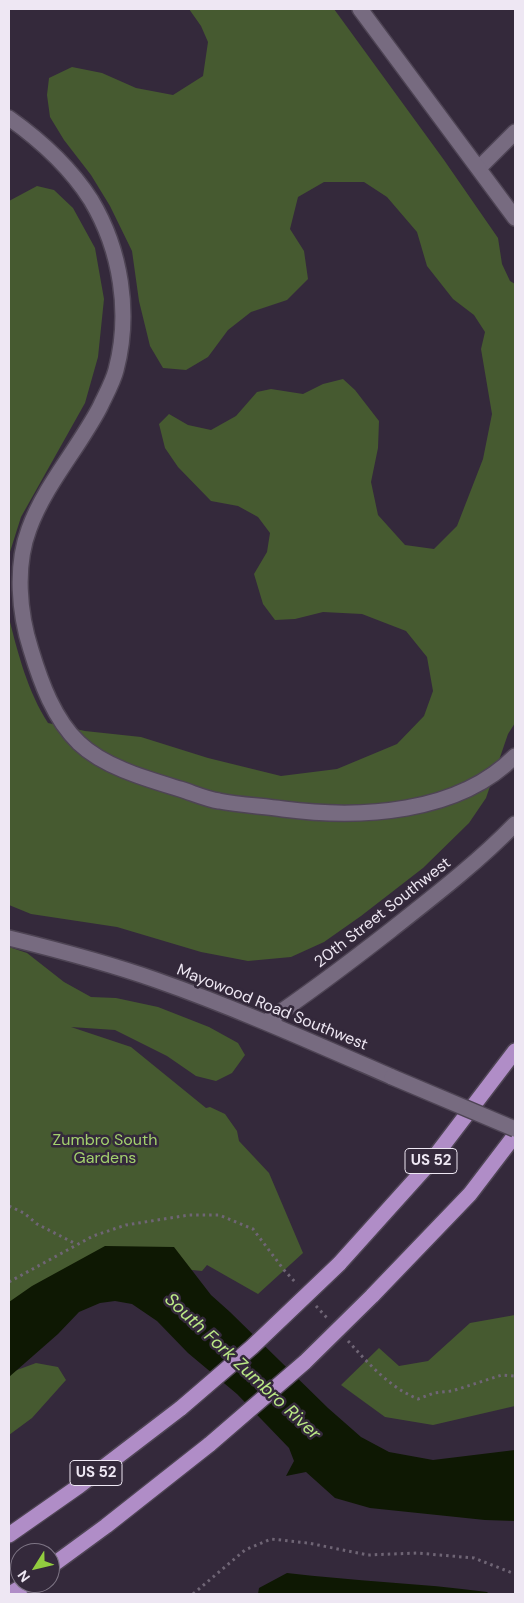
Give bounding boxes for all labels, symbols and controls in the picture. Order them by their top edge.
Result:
street label: 20th Street Southwest [311,854,455,972]
street label: Mayowood Road Southwest [174,961,370,1055]
park label: Zumbro South Gardens [53,1131,157,1169]
road number: US 52 [405,1148,457,1174]
water label: South Fork Zumbro River [160,1289,324,1445]
road number: US 52 [70,1460,122,1486]
north arrow [10,1543,60,1593]
text: N [13,1567,34,1586]

